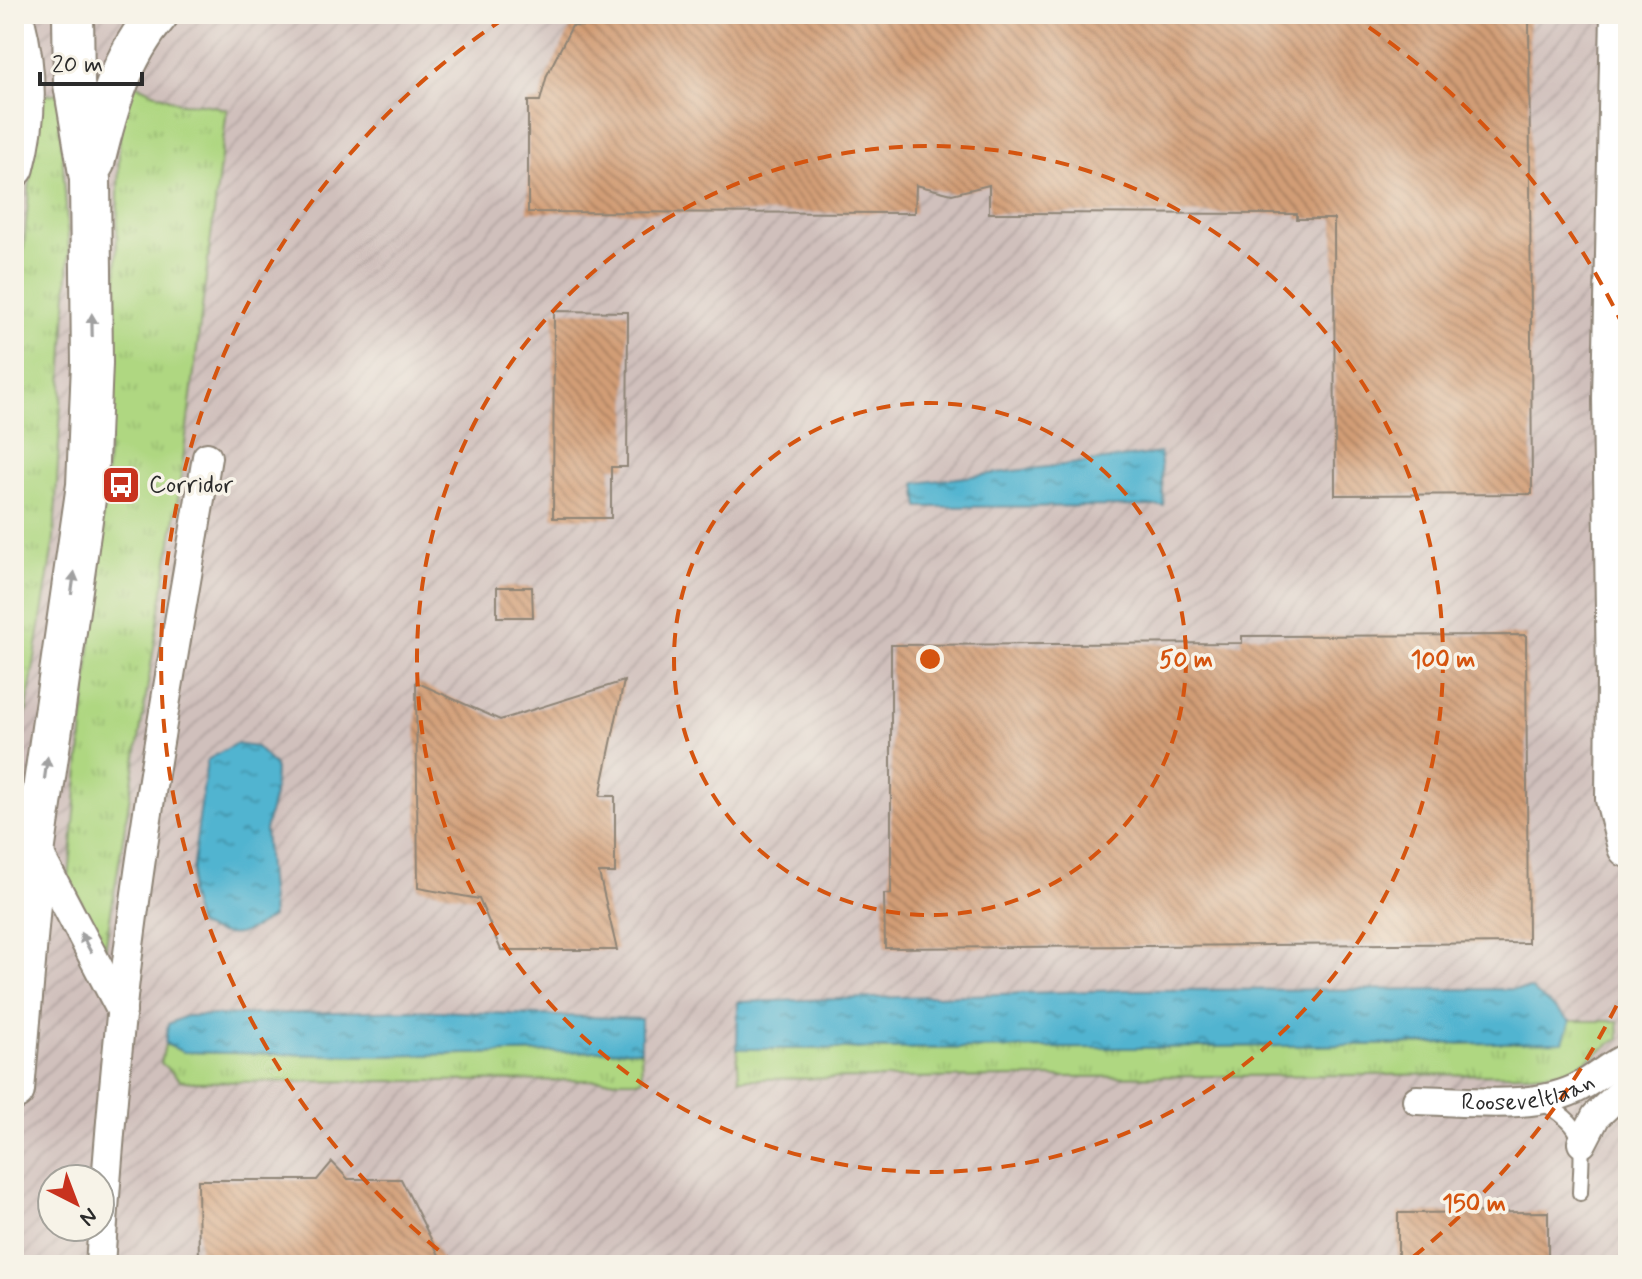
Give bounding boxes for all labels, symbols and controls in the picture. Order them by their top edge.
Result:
scale bar [40,36,142,86]
text: 20 m [52,50,103,81]
one-way arrow [85,312,98,337]
bus stop icon: Corridor [100,464,142,506]
place label: Corridor [149,470,233,501]
one-way arrow [67,571,80,596]
centre of rings [916,645,944,673]
text: 50 m [1159,645,1213,676]
text: 100 m [1411,645,1475,676]
one-way arrow [40,755,53,780]
one-way arrow [79,931,92,954]
street label: Rooseveltlaan [1461,1066,1600,1118]
north arrow [36,1163,116,1243]
text: 150 m [1442,1189,1506,1220]
text: N [73,1201,103,1232]

